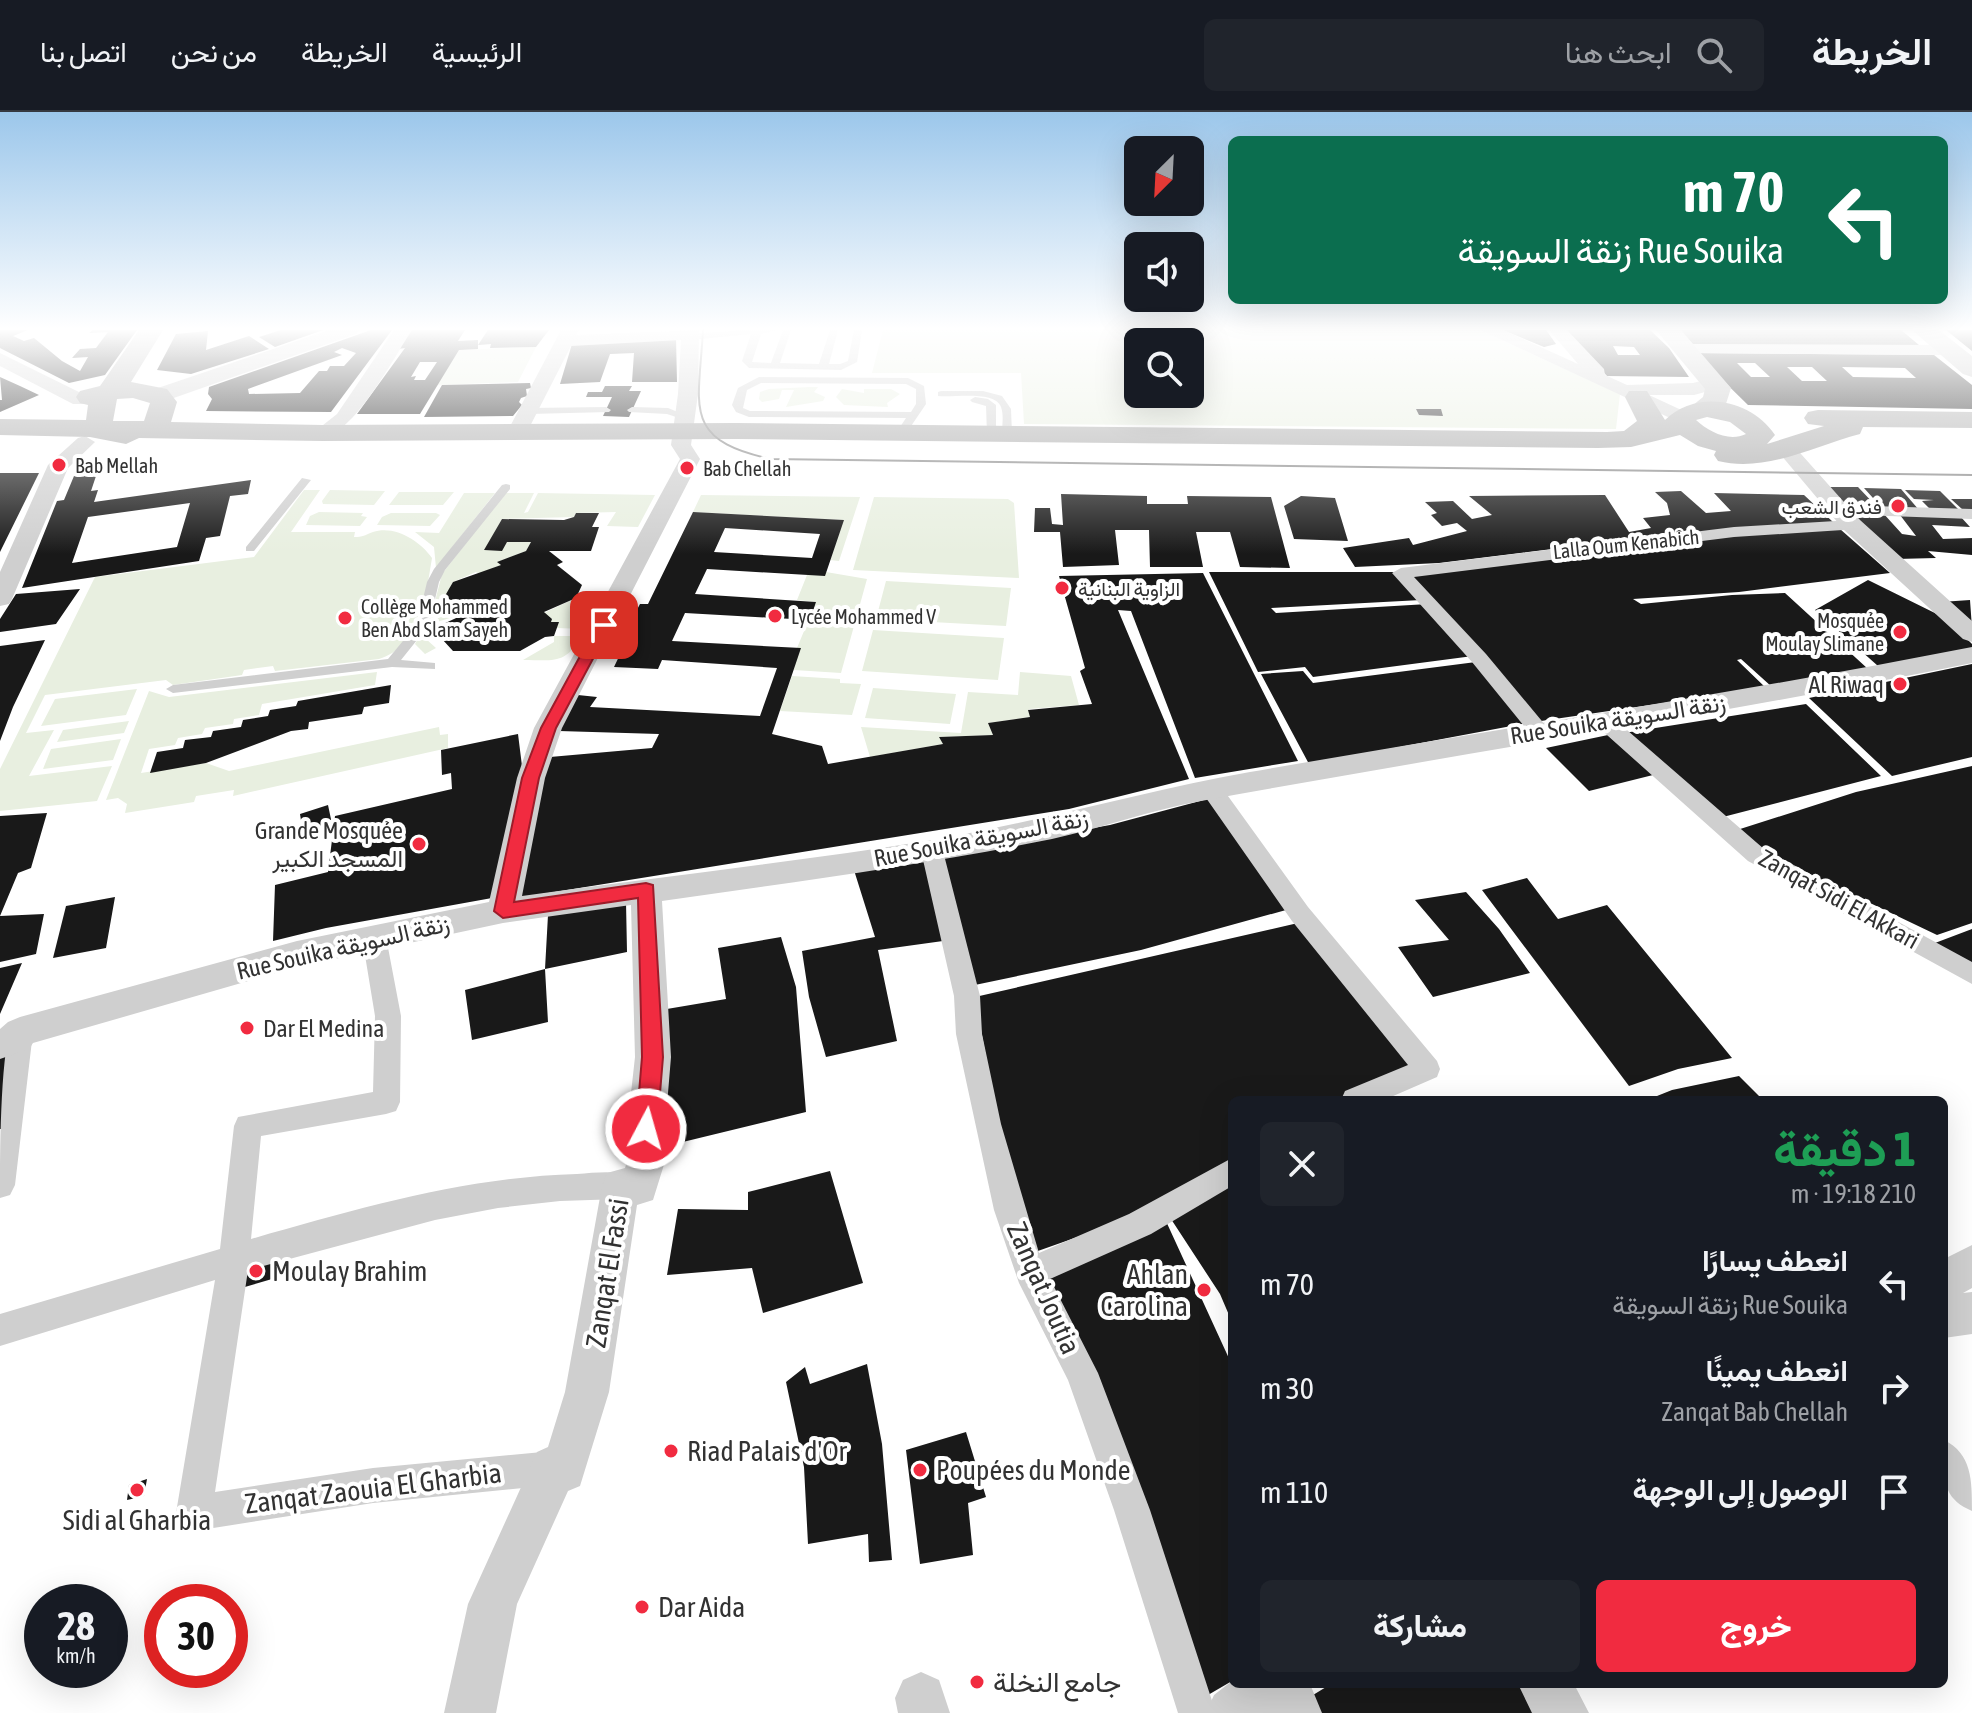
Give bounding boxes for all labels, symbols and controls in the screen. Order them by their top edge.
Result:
search box [1204,19,1764,91]
text: الخريطة [1812,30,1932,73]
icon: search [1692,33,1736,77]
text: ابحث هنا [1565,35,1672,69]
text: اتصل بنا [40,36,127,68]
text: من نحن [171,36,257,68]
text: الخريطة [301,36,388,68]
text: الرئيسية [432,36,522,68]
north arrow [1124,136,1204,216]
map controls [1124,136,1204,408]
text: 70 m [1683,160,1784,224]
icon: left [1812,168,1916,272]
text: Rue Souika زنقة السويقة [1458,229,1784,271]
button: sound [1124,232,1204,312]
button: search [1124,328,1204,408]
place label: Bab Mellah [75,454,158,477]
marker: Bab Mellah [50,456,68,474]
place label: Bab Chellah [703,457,791,480]
marker: Bab Chellah [678,459,696,477]
place label: فندق الشعب [1782,495,1882,519]
marker: فندق الشعب [1889,497,1907,515]
street label: Lalla Oum Kenabich [1552,525,1700,563]
place label: الزاوية البنانية [1078,577,1180,602]
marker: الزاوية البنانية [1053,579,1071,597]
pin [570,591,638,659]
place label: Collège Mohammed Ben Abd Slam Sayeh [361,595,508,641]
icon: arrive [582,603,626,647]
place label: Lycée Mohammed V [791,605,936,628]
marker: Lycée Mohammed V [766,607,784,625]
marker: Collège Mohammed Ben Abd Slam Sayeh [336,609,354,627]
place label: Mosquée Moulay Slimane [1765,609,1884,655]
marker: Mosquée Moulay Slimane [1891,623,1909,641]
place label: Al Riwaq [1808,671,1884,698]
marker: Al Riwaq [1891,675,1909,693]
street label: Rue Souika زنقة السويقة [1508,689,1728,751]
street label: Rue Souika زنقة السويقة [872,804,1091,874]
place label: Grande Mosquée المسجد الكبير [255,817,403,874]
marker: Grande Mosquée المسجد الكبير [410,835,428,853]
street label: Zanqat Sidi El Akkari [1754,844,1924,954]
street label: Rue Souika زنقة السويقة [234,909,453,987]
place label: Dar El Medina [263,1015,384,1042]
marker: Dar El Medina [238,1019,256,1037]
position arrow [604,1087,688,1171]
text: 1 دقيقة [1773,1121,1916,1176]
button: close [1260,1122,1344,1206]
text: 210 m · 19:18 [1791,1179,1916,1209]
street label: Zanqat El Fassi [579,1196,635,1350]
street label: Zanqat Joutia [1001,1217,1087,1359]
text: انعطف يسارًا [1702,1243,1848,1277]
place label: Moulay Brahim [272,1255,427,1287]
place label: Ahlan Carolina [1100,1258,1188,1322]
marker: Moulay Brahim [247,1262,265,1280]
icon: left [1872,1262,1916,1306]
text: 70 m [1260,1267,1314,1301]
marker: Ahlan Carolina [1195,1281,1213,1299]
text: Rue Souika زنقة السويقة [1612,1290,1848,1320]
text: انعطف يمينًا [1706,1353,1848,1387]
icon: right [1872,1366,1916,1410]
text: 30 m [1260,1371,1314,1405]
text: Zanqat Bab Chellah [1661,1397,1848,1427]
place label: Riad Palais d'Or [687,1435,848,1467]
marker: Riad Palais d'Or [662,1442,680,1460]
place label: Poupées du Monde [936,1454,1131,1486]
street label: Zanqat Zaouia El Gharbia [243,1456,503,1520]
marker: Poupées du Monde [911,1461,929,1479]
icon: arrive [1872,1470,1916,1514]
text: الوصول إلى الوجهة [1632,1472,1848,1506]
text: 110 m [1260,1475,1328,1509]
marker: Sidi al Gharbia [128,1481,146,1499]
place label: Sidi al Gharbia [63,1504,211,1536]
button: مشاركة [1260,1580,1580,1672]
button: خروج [1596,1580,1916,1672]
speed limit sign: 30 [144,1584,248,1688]
place label: Dar Aida [658,1591,745,1623]
marker: Dar Aida [633,1598,651,1616]
text: 28 [57,1603,95,1648]
text: km/h [56,1644,96,1667]
place label: جامع النخلة [993,1666,1121,1702]
marker: جامع النخلة [968,1673,986,1691]

